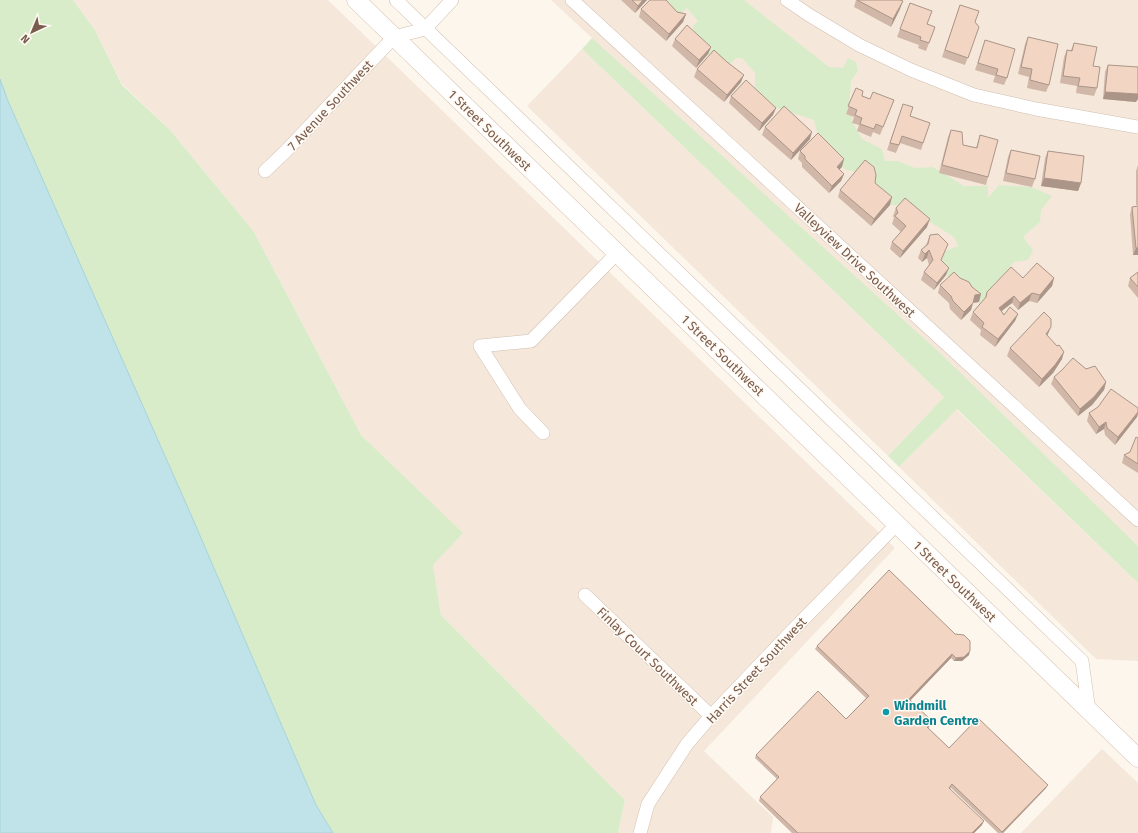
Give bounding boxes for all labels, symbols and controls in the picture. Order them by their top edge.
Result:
north arrow [12,12,52,52]
text: N [18,32,33,46]
street label: 7 Avenue Southwest [285,57,376,153]
street label: 1 Street Southwest [445,87,534,174]
street label: Valleyview Drive Southwest [791,200,919,321]
street label: 1 Street Southwest [678,312,767,399]
street label: 1 Street Southwest [910,538,999,625]
street label: Finlay Court Southwest [594,604,702,709]
street label: Harris Street Southwest [703,614,810,726]
place label: Windmill Garden Centre [894,698,979,728]
marker: Windmill Garden Centre [881,707,891,717]

